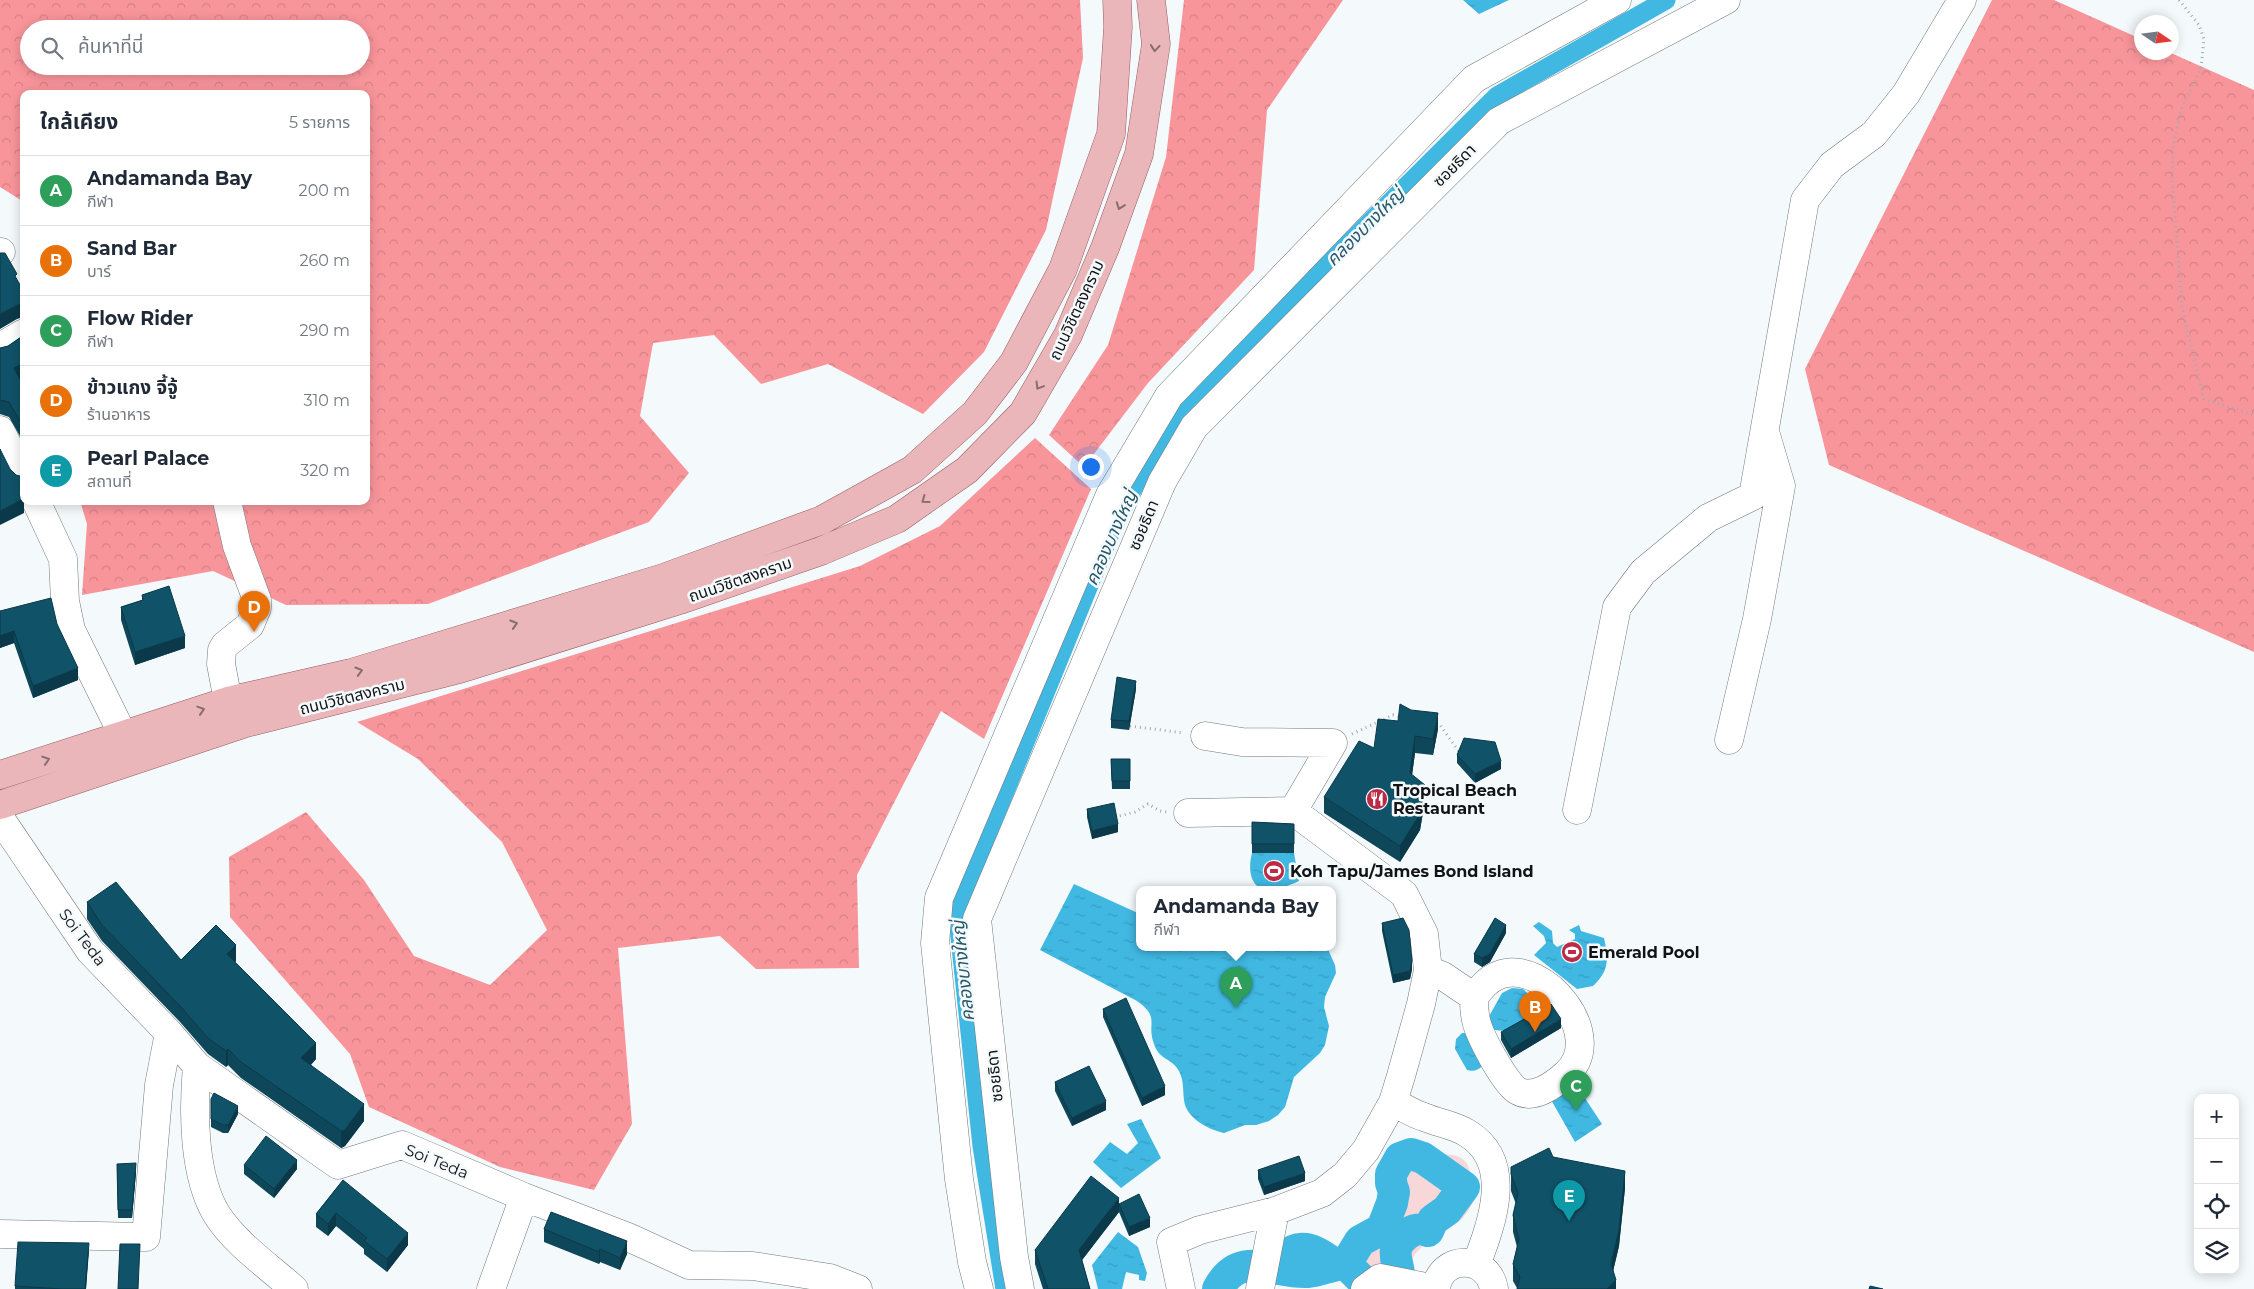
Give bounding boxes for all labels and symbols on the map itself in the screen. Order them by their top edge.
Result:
north arrow [2134,15,2179,60]
one-way arrow [1149,45,1160,53]
street label: ซอยธิดา [1429,140,1480,191]
water label: คลองบางใหญ่ [1321,181,1411,271]
one-way arrow [1116,202,1126,210]
street label: ถนนวิชิตสงคราม [1045,257,1108,363]
one-way arrow [1035,380,1045,389]
your location [1078,454,1104,480]
water label: คลองบางใหญ่ [1080,485,1143,589]
one-way arrow [922,494,931,502]
street label: ซอยธิดา [1124,497,1162,553]
street label: ถนนวิชิตสงคราม [686,553,794,606]
pin: D [238,591,270,632]
one-way arrow [510,620,518,630]
one-way arrow [354,666,362,676]
street label: ถนนวิชิตสงคราม [298,674,407,719]
one-way arrow [196,706,205,716]
one-way arrow [42,755,50,765]
place label: Tropical Beach Restaurant [1393,781,1517,818]
restaurant icon: Tropical Beach Restaurant [1365,787,1389,811]
sports icon: Koh Tapu/James Bond Island [1262,859,1286,883]
place label: Koh Tapu/James Bond Island [1290,862,1534,881]
street label: Soi Teda [55,905,110,970]
water label: คลองบางใหญ่ [946,916,979,1023]
sports icon: Emerald Pool [1560,940,1584,964]
place label: Emerald Pool [1588,943,1700,962]
pin: A [1220,967,1252,1008]
pin: B [1519,991,1551,1032]
street label: ซอยธิดา [982,1049,1007,1103]
pin: C [1560,1070,1592,1111]
street label: Soi Teda [402,1140,471,1183]
pin: E [1553,1180,1585,1221]

